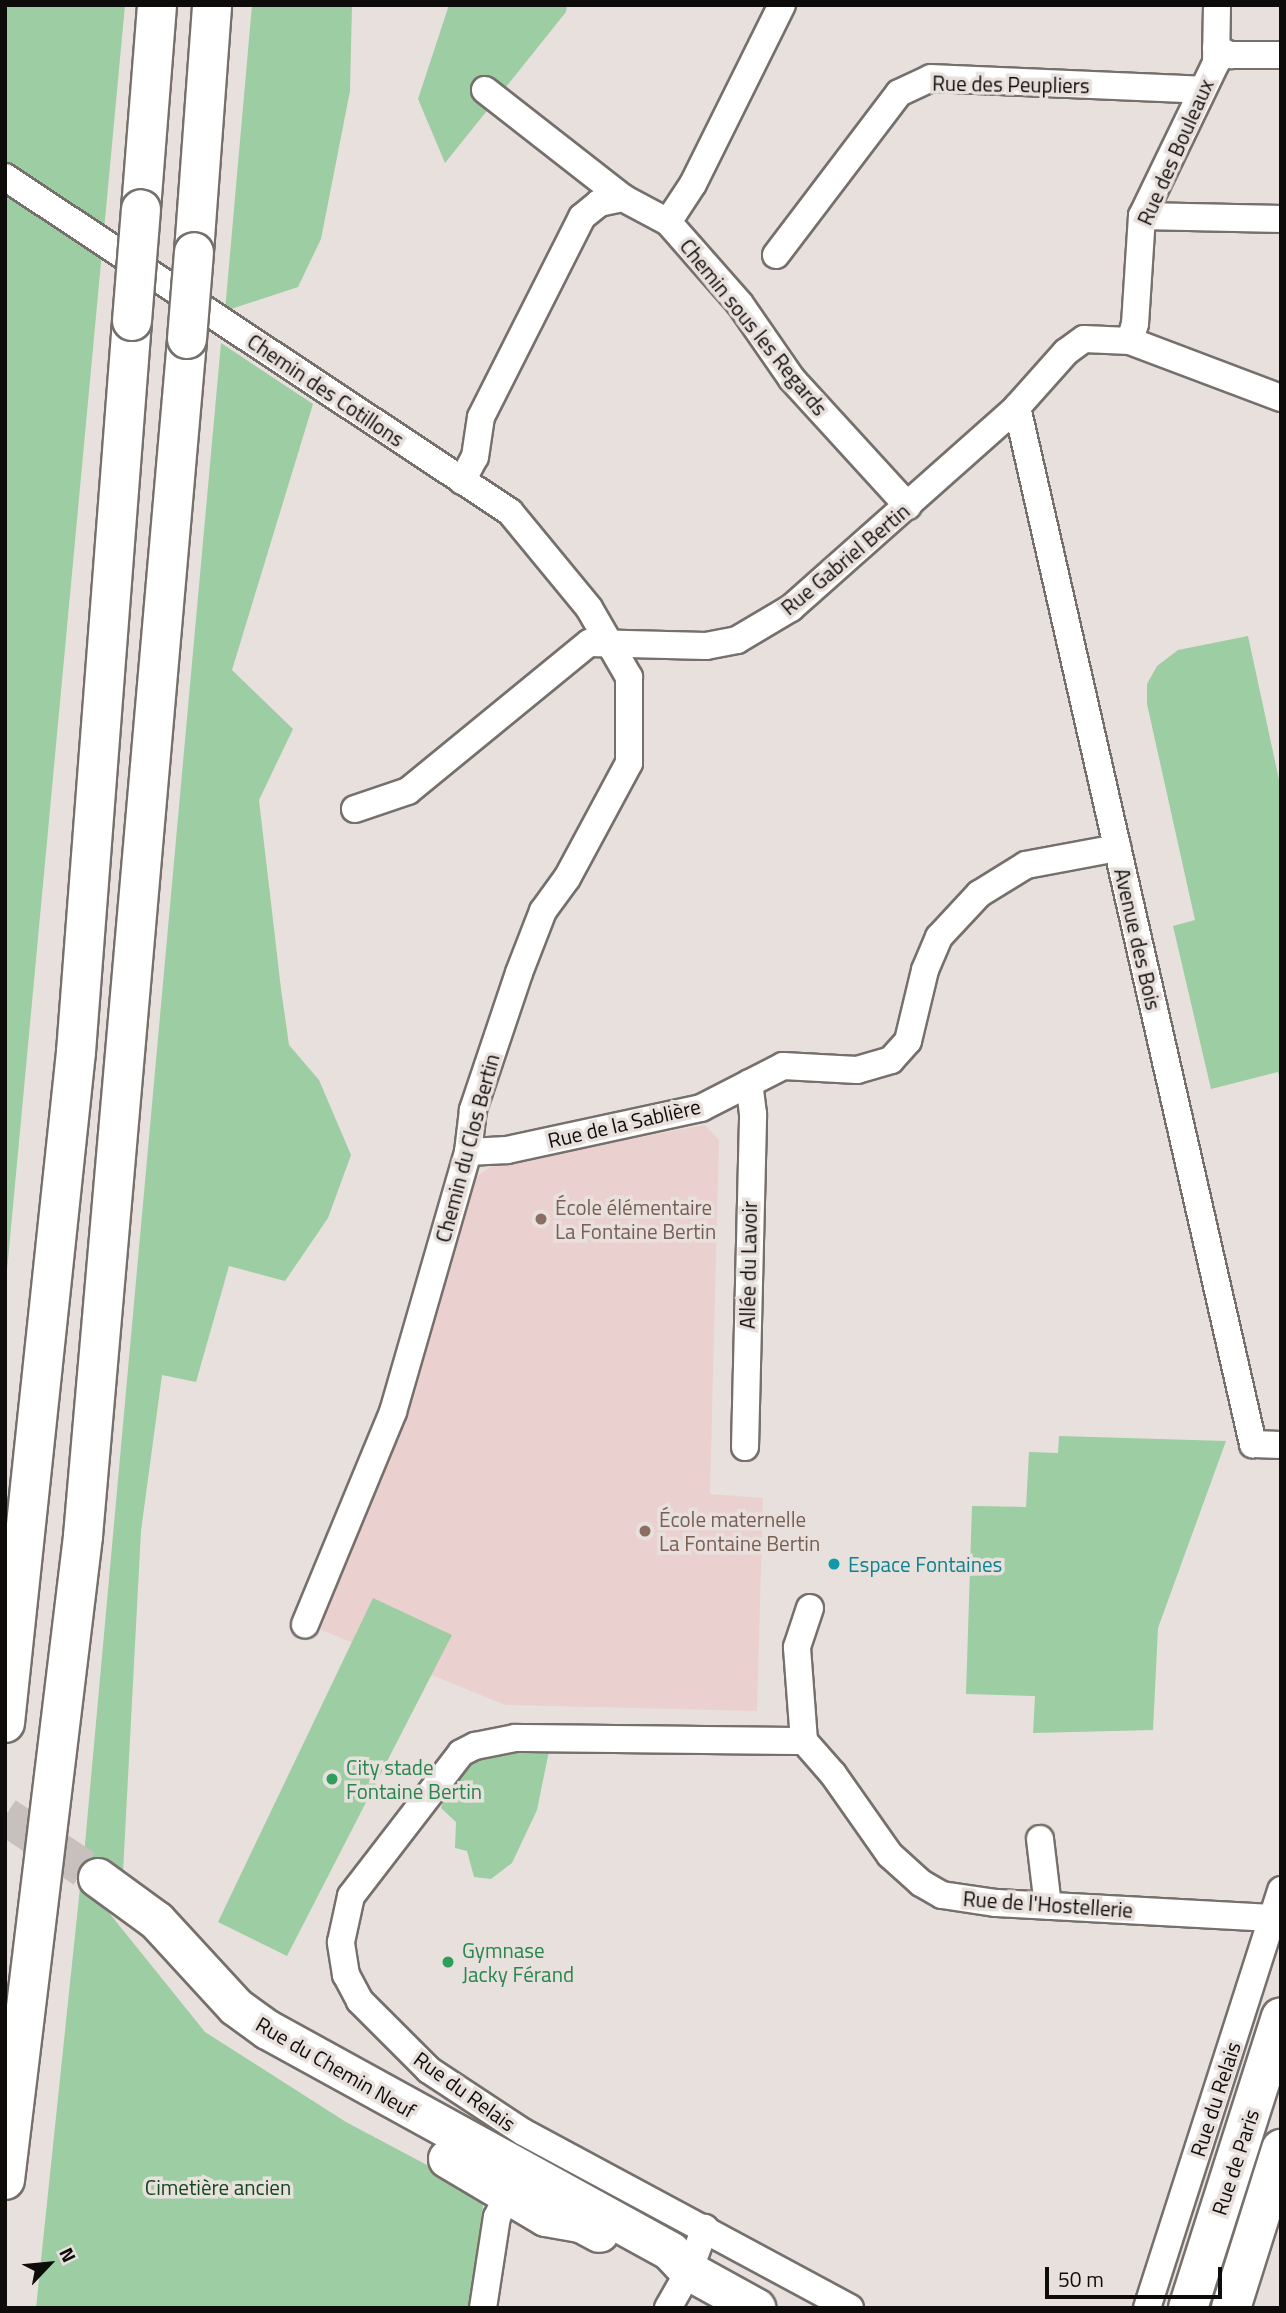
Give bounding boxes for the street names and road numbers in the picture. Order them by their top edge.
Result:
street label: Rue des Peupliers [932,70,1090,98]
street label: Rue des Bouleaux [1132,75,1218,229]
street label: Chemin sous les Regards [675,234,833,420]
street label: Chemin des Cotillons [243,328,409,452]
street label: Rue Gabriel Bertin [776,498,914,620]
street label: Avenue des Bois [1109,866,1167,1012]
street label: Chemin du Clos Bertin [430,1051,504,1245]
street label: Rue de la Sablière [545,1093,703,1153]
street label: Allée du Lavoir [734,1201,762,1329]
street label: Rue de l'Hostellerie [962,1885,1134,1923]
street label: Rue du Chemin Neuf [252,2011,420,2123]
street label: Rue du Relais [1185,2038,1245,2160]
street label: Rue du Relais [409,2046,521,2136]
street label: Rue de Paris [1206,2106,1264,2218]

